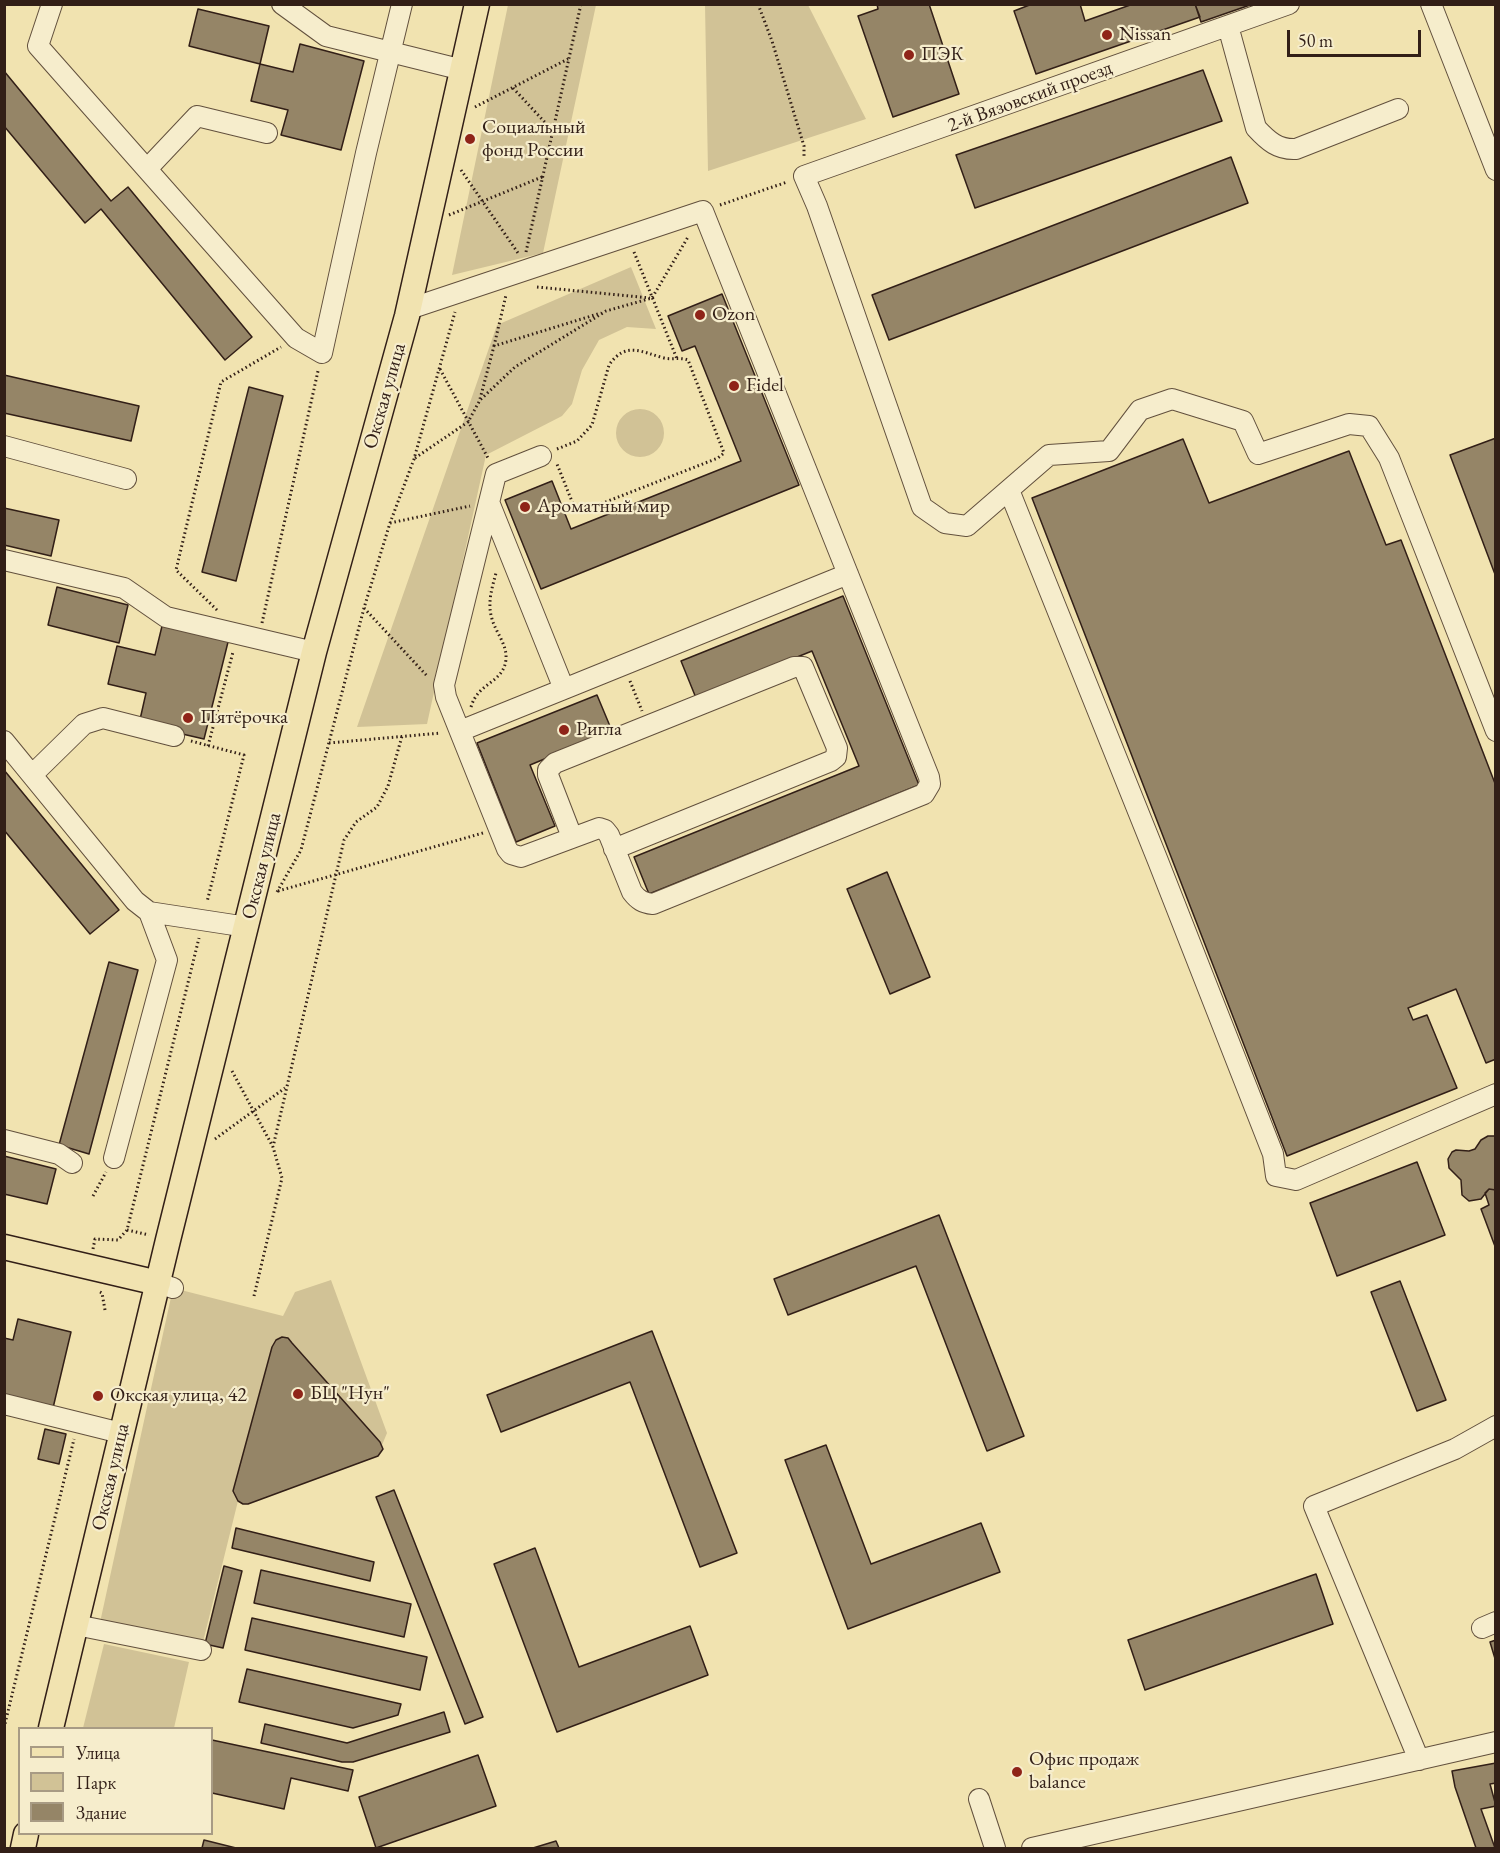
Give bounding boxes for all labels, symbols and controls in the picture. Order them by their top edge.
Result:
scale bar [1290,18,1424,56]
place label: Nissan [1119,23,1171,47]
marker: Nissan [1100,28,1114,42]
text: 50 m [1298,29,1333,52]
place label: ПЭК [921,43,964,67]
marker: ПЭК [902,48,916,62]
street label: 2-й Вязовский проезд [944,56,1116,138]
place label: Социальный фонд России [482,116,586,163]
marker: Социальный фонд России [463,132,477,146]
place label: Ozon [712,303,755,327]
marker: Ozon [693,308,707,322]
street label: Окская улица [358,340,412,452]
place label: Fidel [746,374,784,398]
marker: Fidel [727,379,741,393]
place label: Ароматный мир [537,495,670,519]
marker: Ароматный мир [518,500,532,514]
place label: Пятёрочка [200,706,288,730]
marker: Пятёрочка [181,711,195,725]
place label: Ригла [576,718,622,742]
marker: Ригла [557,723,571,737]
street label: Окская улица [237,810,287,922]
place label: БЦ "Нун" [310,1382,390,1406]
place label: Окская улица, 42 [110,1384,247,1408]
marker: БЦ "Нун" [291,1387,305,1401]
marker: Окская улица, 42 [91,1389,105,1403]
street label: Окская улица [87,1421,135,1533]
legend [18,1727,213,1835]
text: Улица [76,1741,120,1764]
place label: Офис продаж balance [1029,1748,1139,1795]
marker: Офис продаж balance [1010,1765,1024,1779]
text: Парк [76,1771,116,1794]
text: Здание [76,1801,126,1824]

